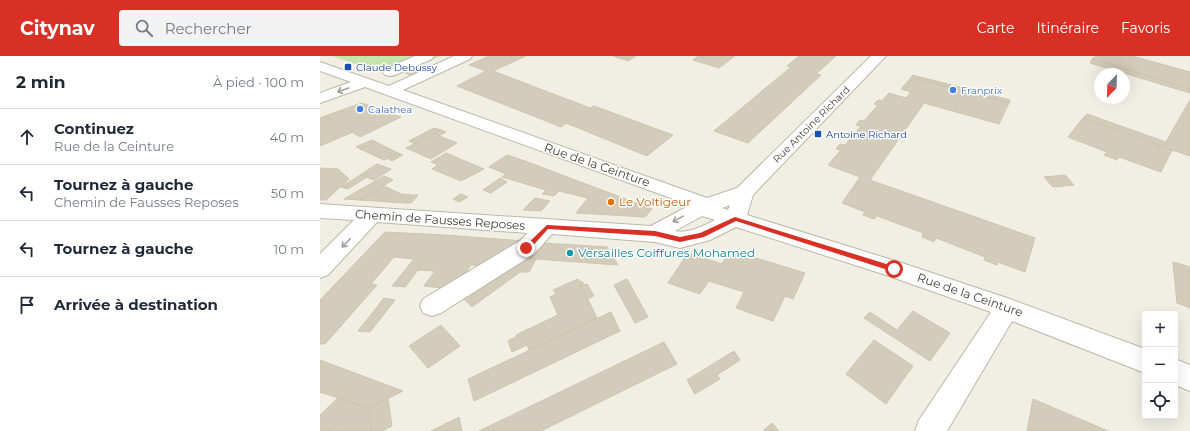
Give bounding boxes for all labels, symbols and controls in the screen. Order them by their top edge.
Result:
search box [119,10,399,46]
text: Citynav [20,17,95,40]
icon: search [133,17,155,39]
text: Rechercher [165,19,251,38]
text: Carte [977,19,1014,37]
text: Itinéraire [1036,19,1099,37]
text: Favoris [1121,19,1170,37]
place label: Claude Debussy [356,61,437,74]
marker: Claude Debussy [343,62,353,72]
north arrow [1094,68,1130,104]
text: 2 min [16,72,66,92]
text: À pied · 100 m [213,74,304,90]
street label: Rue Antoine Richard [770,83,853,166]
place label: Franprix [961,84,1003,97]
marker: Franprix [948,85,958,95]
one-way arrow [336,87,349,94]
place label: Calathea [368,103,412,116]
marker: Calathea [355,104,365,114]
text: Continuez [54,119,134,138]
icon: ahead [16,126,38,148]
place label: Antoine Richard [826,128,907,141]
text: 40 m [270,129,304,145]
marker: Antoine Richard [813,129,823,139]
text: Rue de la Ceinture [54,138,174,154]
street label: Rue de la Ceinture [542,139,652,190]
text: Tournez à gauche [54,175,193,194]
icon: left [16,182,38,204]
text: 50 m [271,185,304,201]
text: Chemin de Fausses Reposes [54,194,239,210]
place label: Le Voltigeur [619,194,691,209]
marker: Le Voltigeur [606,197,616,207]
street label: Chemin de Fausses Reposes [354,206,526,233]
one-way arrow [673,215,685,223]
icon: left [16,238,38,260]
one-way arrow [341,238,351,248]
text: Tournez à gauche [54,239,193,258]
route end [517,239,535,257]
text: 10 m [274,241,304,257]
place label: Versailles Coiffures Mohamed [578,245,755,260]
marker: Versailles Coiffures Mohamed [565,248,575,258]
route start [885,260,903,278]
street label: Rue de la Ceinture [915,269,1025,320]
icon: arrive [16,294,38,316]
text: Arrivée à destination [54,295,218,314]
map controls [1142,311,1178,419]
button: + [1142,311,1178,347]
button: − [1142,347,1178,383]
button: locate [1142,383,1178,419]

